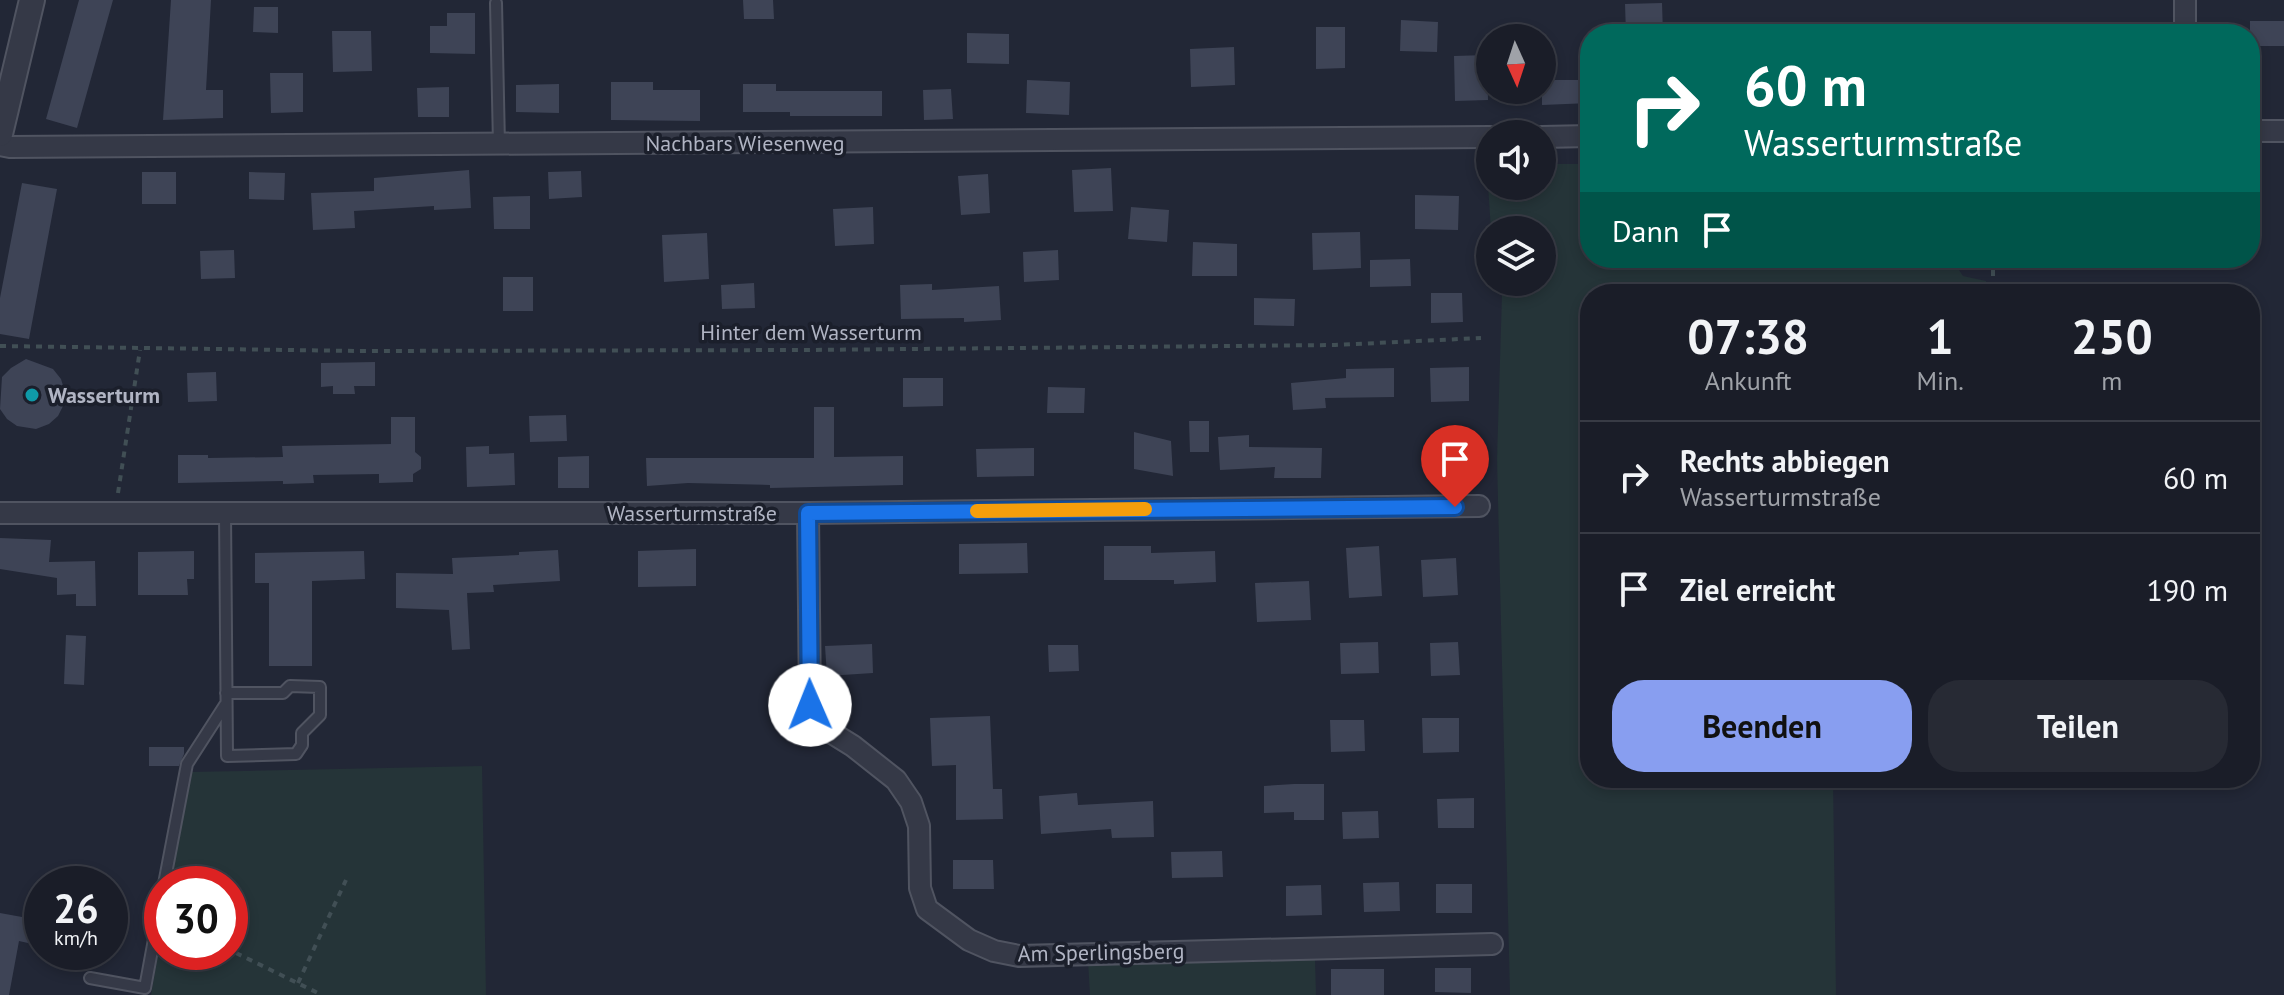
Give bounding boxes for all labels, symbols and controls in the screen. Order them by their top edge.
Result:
north arrow [1476,24,1556,104]
map controls [1476,24,1556,296]
text: 60 m [1744,49,1867,121]
icon: right [1612,56,1716,160]
text: Wasserturmstraße [1744,119,2022,166]
button: sound [1476,120,1556,200]
street label: Nachbars Wiesenweg [645,129,845,157]
icon: arrive [1695,208,1739,252]
text: Dann [1612,211,1679,250]
button: layers [1476,216,1556,296]
text: 07:38 [1687,305,1809,367]
text: 1 [1926,305,1954,367]
text: 250 [2071,305,2153,367]
street label: Hinter dem Wasserturm [700,318,922,346]
text: Ankunft [1705,364,1792,397]
text: Min. [1916,364,1964,397]
text: m [2101,364,2122,397]
place label: Wasserturm [48,381,160,409]
marker: Wasserturm [23,386,41,404]
pin [1421,425,1489,507]
icon: arrive [1433,437,1477,481]
text: Rechts abbiegen [1680,441,1890,480]
icon: right [1612,455,1656,499]
text: 60 m [2163,458,2228,497]
text: Wasserturmstraße [1680,480,1881,513]
street label: Wasserturmstraße [607,499,777,527]
icon: arrive [1612,567,1656,611]
text: Ziel erreicht [1680,570,1835,609]
text: 190 m [2147,570,2228,609]
position arrow [768,663,852,747]
button: Beenden [1612,680,1912,772]
button: Teilen [1928,680,2228,772]
speed limit sign: 30 [144,866,248,970]
text: 26 [53,882,99,934]
text: km/h [54,925,98,951]
street label: Am Sperlingsberg [1017,937,1185,967]

